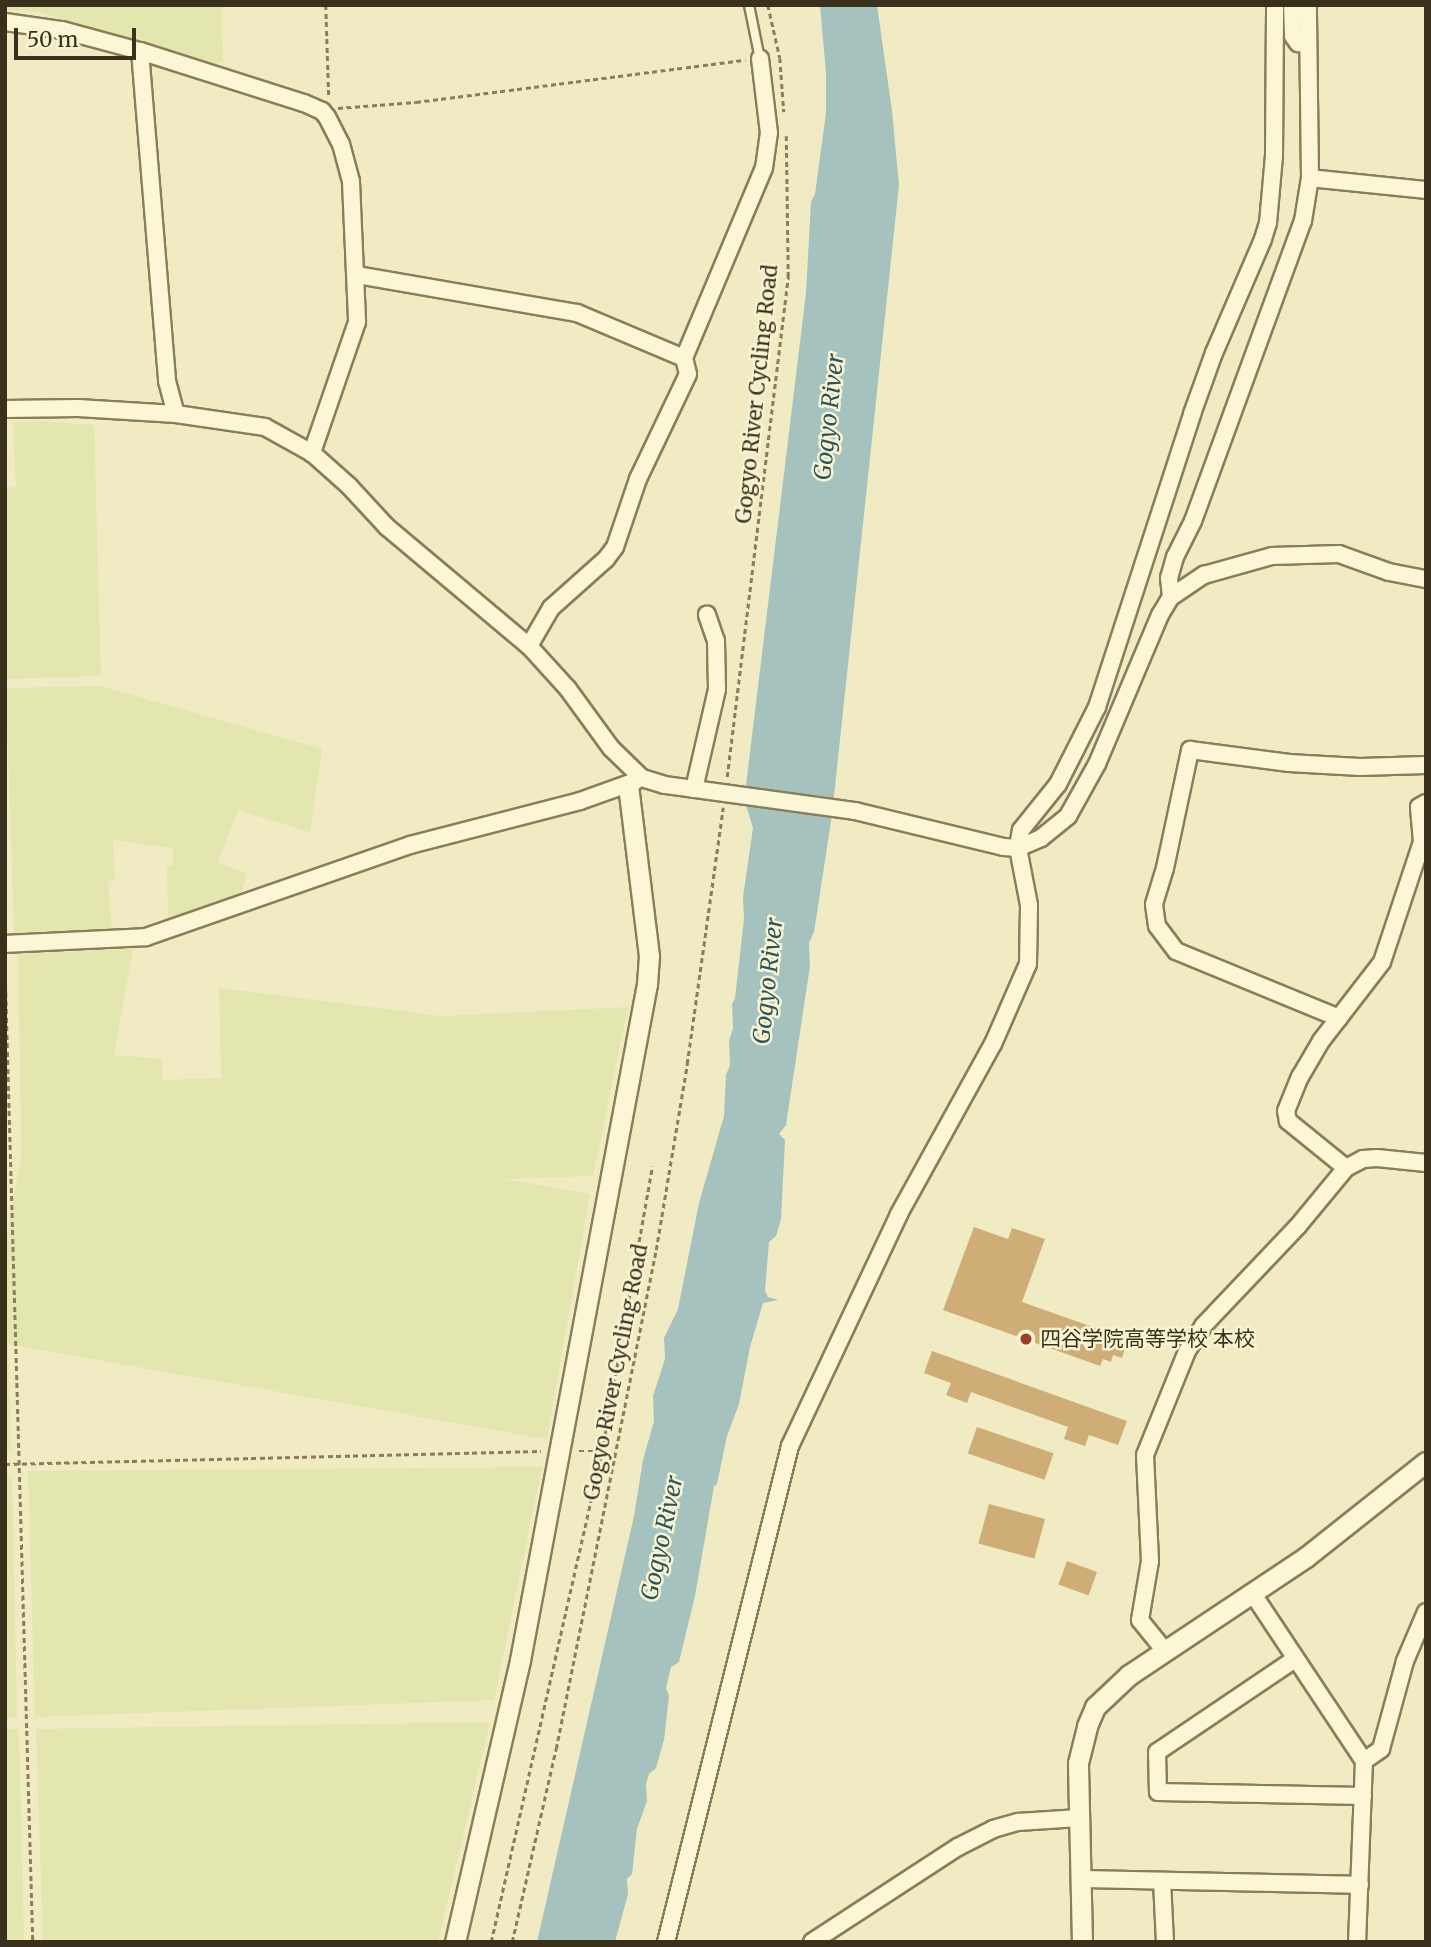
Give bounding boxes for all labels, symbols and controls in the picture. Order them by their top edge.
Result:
scale bar [18,14,140,58]
text: 50 m [27,26,78,53]
street label: Gogyo River Cycling Road [731,263,783,525]
water label: Gogyo River [809,353,849,481]
water label: Gogyo River [748,917,788,1045]
street label: Gogyo River Cycling Road [579,1242,653,1502]
place label: 四谷学院高等学校 本校 [1040,1326,1255,1352]
marker: 四谷学院高等学校 本校 [1018,1331,1034,1347]
water label: Gogyo River [635,1473,689,1603]

